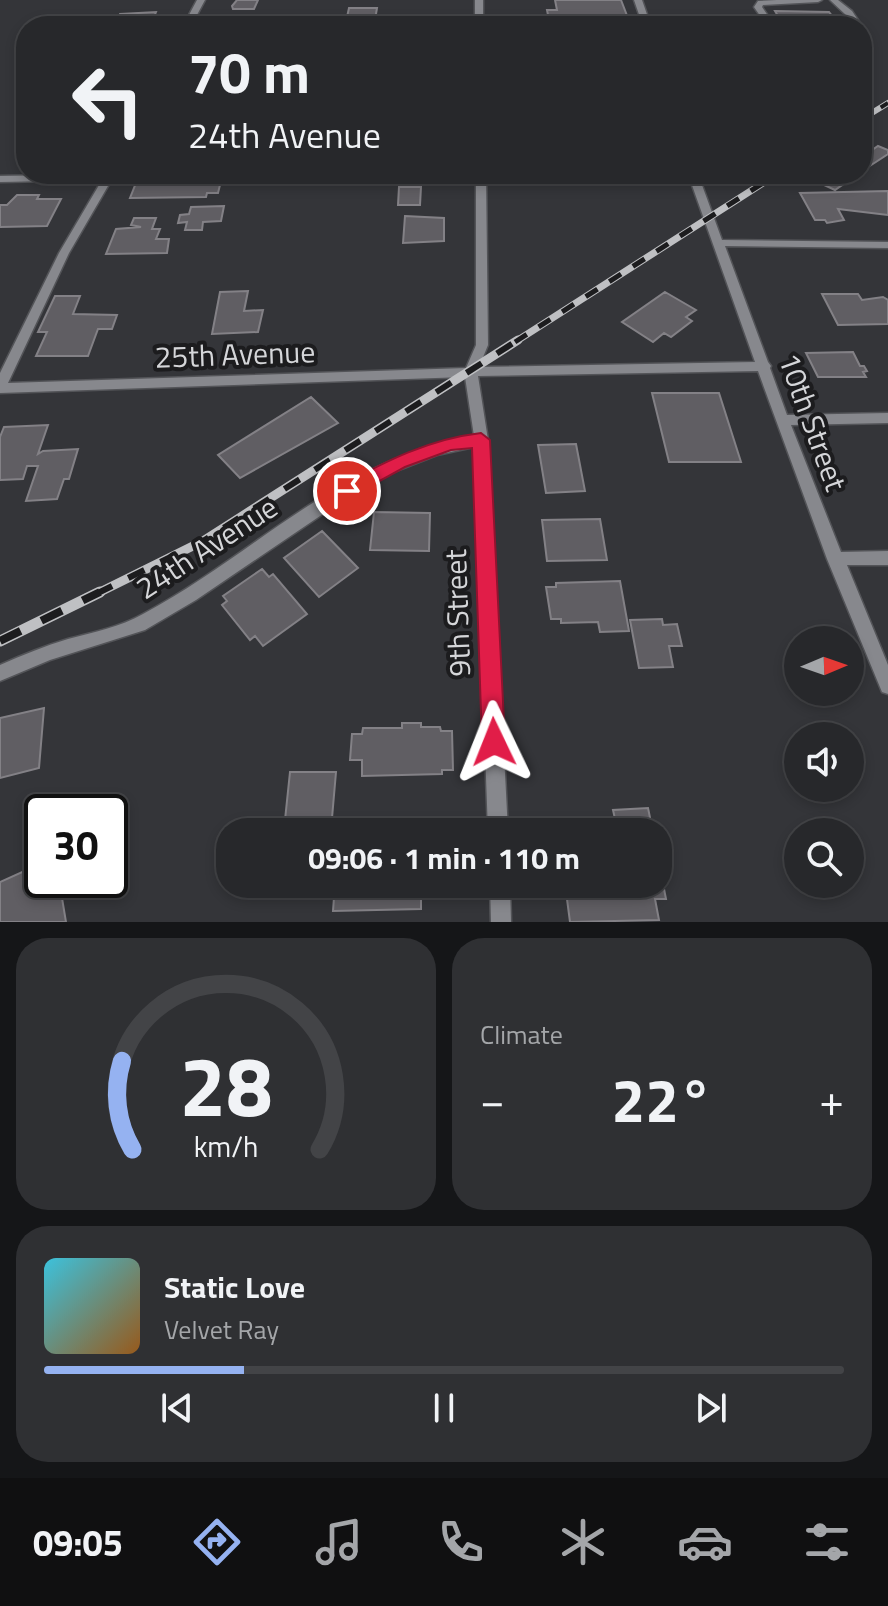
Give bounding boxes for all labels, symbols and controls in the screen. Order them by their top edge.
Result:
text: 70 m [188,30,310,115]
icon: left [56,48,160,152]
text: 24th Avenue [188,107,381,162]
street label: 25th Avenue [154,328,316,380]
street label: 10th Street [767,346,859,498]
pin [313,457,381,525]
icon: arrive [325,469,369,513]
street label: 24th Avenue [127,484,286,610]
street label: 9th Street [432,548,482,677]
north arrow [784,626,864,706]
map controls [784,626,864,898]
position arrow [452,700,536,784]
button: sound [784,722,864,802]
speed limit sign: 30 [24,794,128,898]
button: search [784,818,864,898]
text: 09:06 · 1 min · 110 m [308,835,580,881]
text: Climate [480,1015,563,1054]
text: 28 [179,1022,273,1148]
text: 22° [612,1054,712,1145]
text: − [480,1066,505,1133]
text: + [819,1066,844,1133]
text: km/h [194,1125,258,1168]
text: Static Love [164,1264,305,1310]
text: Velvet Ray [164,1310,279,1349]
icon: previous [155,1386,199,1430]
icon: pause [422,1386,466,1430]
icon: next [689,1386,733,1430]
icon: directions [189,1514,245,1570]
icon: music [311,1514,367,1570]
icon: phone [433,1514,489,1570]
icon: climate [555,1514,611,1570]
icon: car [677,1514,733,1570]
icon: filters [799,1514,855,1570]
text: 09:05 [33,1515,123,1570]

